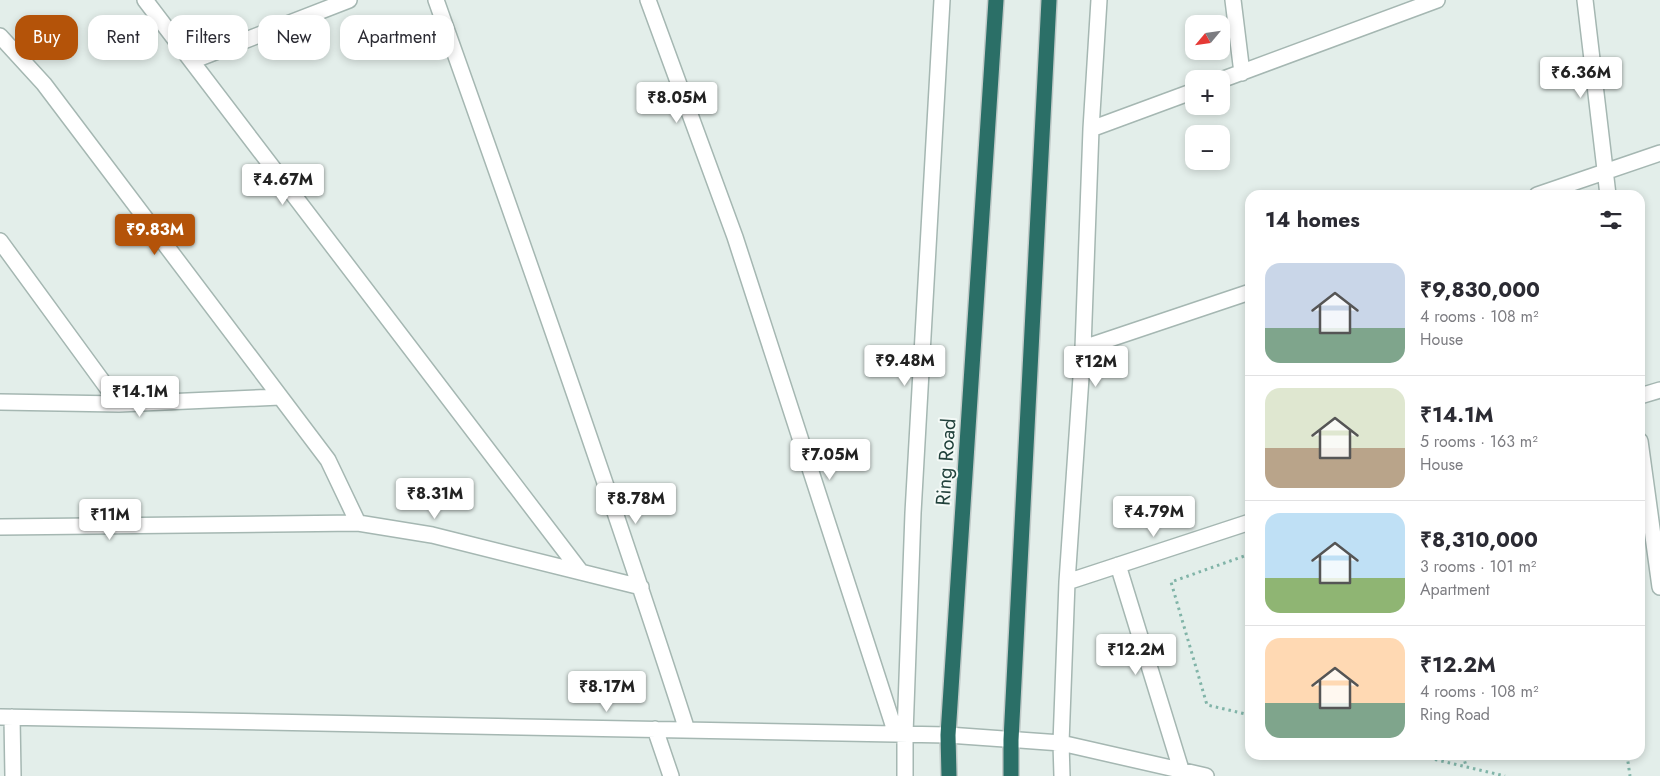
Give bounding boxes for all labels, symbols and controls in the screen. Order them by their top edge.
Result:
chip: Buy [15,15,78,60]
chip: Rent [88,15,158,60]
chip: Filters [168,15,248,60]
chip: New [258,15,330,60]
chip: Apartment [340,15,454,60]
north arrow [1185,15,1230,60]
map controls [1185,15,1230,170]
pin: ₹6.36M [1540,56,1622,99]
text: ₹6.36M [1551,61,1611,84]
button: + [1185,70,1230,115]
pin: ₹8.05M [636,82,718,124]
text: ₹8.05M [647,86,707,109]
button: − [1185,125,1230,170]
pin: ₹4.67M [242,164,324,206]
text: ₹4.67M [253,168,313,191]
text: 14 homes [1265,205,1360,235]
icon: filters [1597,206,1625,234]
pin: ₹9.83M [114,214,196,256]
text: ₹9.83M [126,218,184,241]
text: ₹9,830,000 [1420,275,1540,305]
icon: home [1305,283,1365,343]
text: 4 rooms · 108 m² [1420,305,1539,328]
text: House [1420,328,1463,351]
pin: ₹9.48M [864,344,946,387]
pin: ₹12M [1066,346,1126,388]
text: ₹9.48M [875,349,935,372]
text: ₹12M [1075,350,1117,373]
pin: ₹14.1M [99,376,181,418]
text: ₹14.1M [112,380,168,403]
text: ₹14.1M [1420,400,1494,430]
icon: home [1305,408,1365,468]
street label: Ring Road [928,417,964,507]
text: 5 rooms · 163 m² [1420,430,1538,453]
pin: ₹7.05M [789,438,871,481]
text: ₹7.05M [801,443,859,466]
text: House [1420,453,1463,476]
pin: ₹8.31M [394,478,476,520]
text: ₹8.31M [407,482,463,505]
pin: ₹8.78M [595,482,677,525]
text: ₹8.78M [607,487,665,510]
pin: ₹4.79M [1113,496,1195,538]
pin: ₹11M [80,498,140,541]
text: ₹4.79M [1124,500,1184,523]
text: ₹11M [90,503,130,526]
text: ₹8,310,000 [1420,525,1538,555]
icon: home [1305,533,1365,593]
text: 3 rooms · 101 m² [1420,555,1536,578]
text: Apartment [1420,578,1490,601]
pin: ₹12.2M [1095,634,1177,676]
text: ₹12.2M [1107,638,1165,661]
text: ₹12.2M [1420,650,1496,680]
icon: home [1305,658,1365,718]
pin: ₹8.17M [566,670,648,713]
text: ₹8.17M [579,675,635,698]
text: 4 rooms · 108 m² [1420,680,1539,703]
text: Ring Road [1420,703,1490,726]

